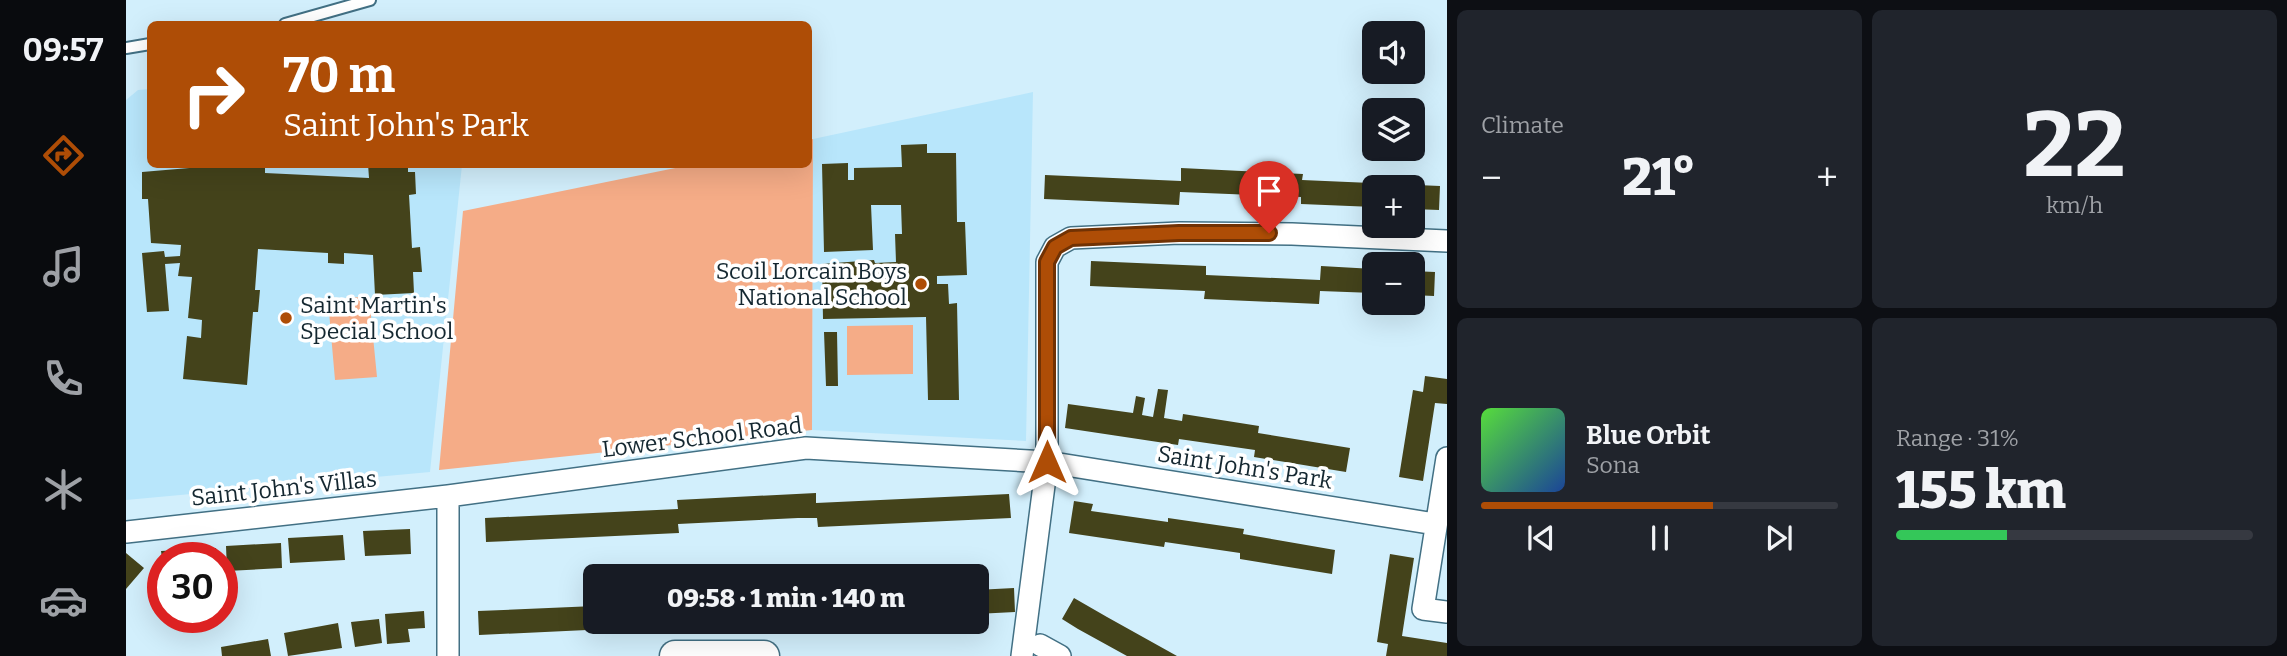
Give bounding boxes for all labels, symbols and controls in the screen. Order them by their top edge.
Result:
map controls [1362,21,1425,315]
button: sound [1362,21,1425,84]
text: 09:57 [23,31,103,69]
text: 70 m [283,46,395,105]
icon: right [168,49,259,140]
text: 22 [2023,91,2126,200]
button: layers [1362,98,1425,161]
text: Saint John's Park [283,106,529,144]
text: Climate [1481,111,1564,139]
icon: directions [39,131,88,180]
text: 21° [1622,146,1696,209]
text: − [1481,155,1502,201]
text: + [1816,155,1838,201]
pin [1239,161,1299,233]
icon: arrive [1250,172,1288,210]
button: + [1362,175,1425,238]
text: km/h [2046,191,2103,219]
icon: music [39,242,88,291]
button: − [1362,252,1425,315]
place label: Scoil Lorcain Boys National School [716,257,907,311]
marker: Scoil Lorcain Boys National School [913,276,929,292]
place label: Saint Martin's Special School [300,291,454,345]
marker: Saint Martin's Special School [278,310,294,326]
icon: phone [39,354,88,403]
street label: Lower School Road [600,411,804,463]
text: Blue Orbit [1586,420,1710,451]
text: Range · 31% [1896,424,2019,452]
position arrow [1010,425,1084,499]
street label: Saint John's Park [1156,439,1334,495]
text: Sona [1586,451,1640,479]
text: 155 km [1896,459,2066,522]
street label: Saint John's Villas [190,464,378,512]
icon: climate [39,465,88,514]
icon: previous [1522,519,1560,557]
icon: pause [1641,519,1679,557]
icon: next [1760,519,1798,557]
speed limit sign: 30 [147,542,238,633]
icon: car [39,576,88,625]
text: 09:58 · 1 min · 140 m [667,583,905,614]

